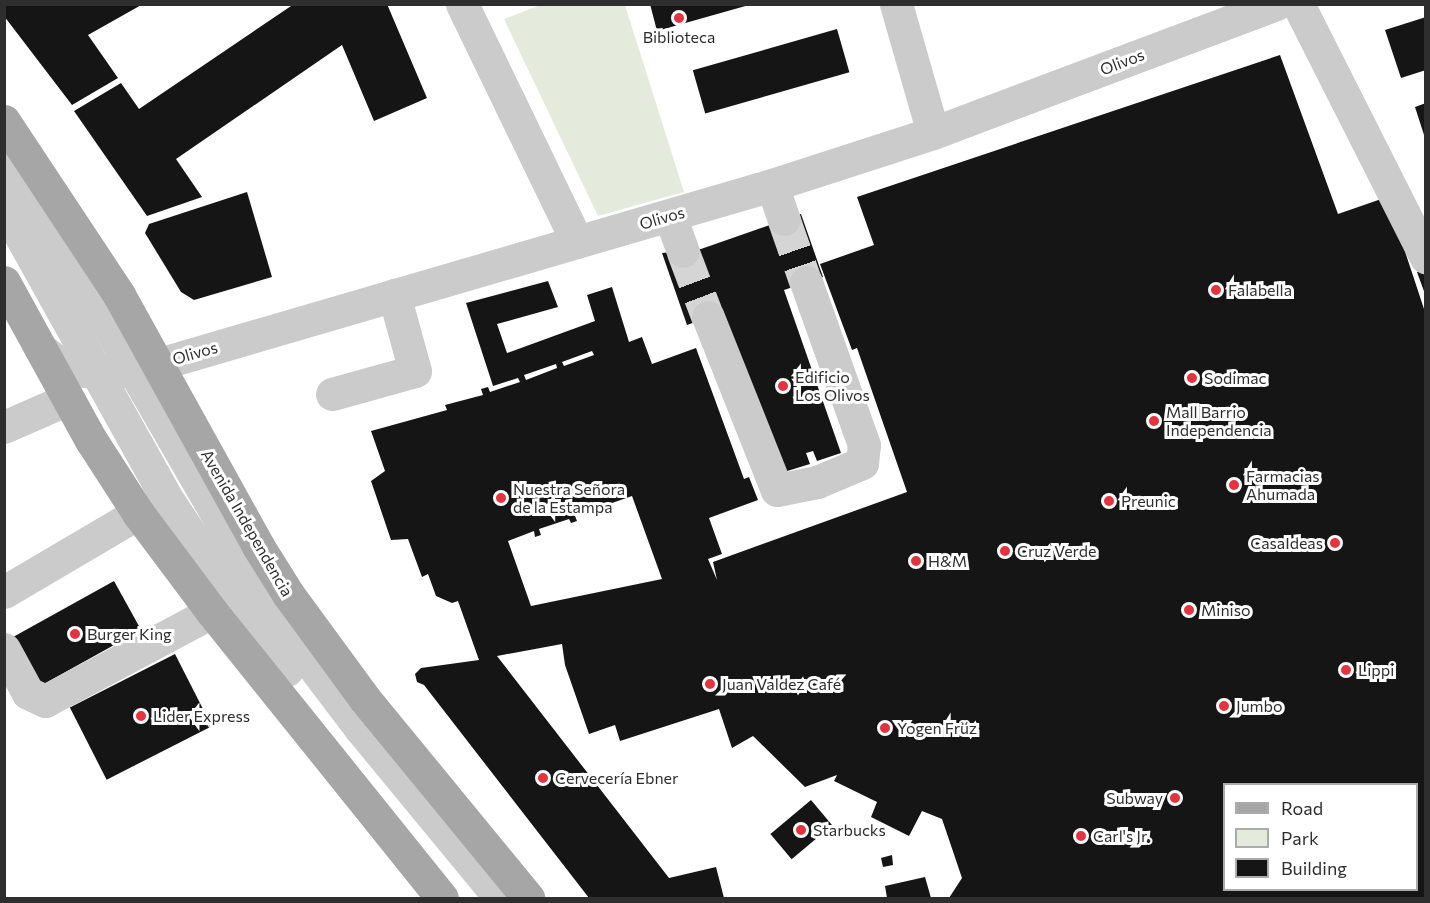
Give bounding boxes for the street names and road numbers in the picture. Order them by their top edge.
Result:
street label: Olivos [1097,45,1147,79]
street label: Olivos [637,202,687,234]
street label: Olivos [170,337,220,369]
street label: Avenida Independencia [197,446,297,600]

